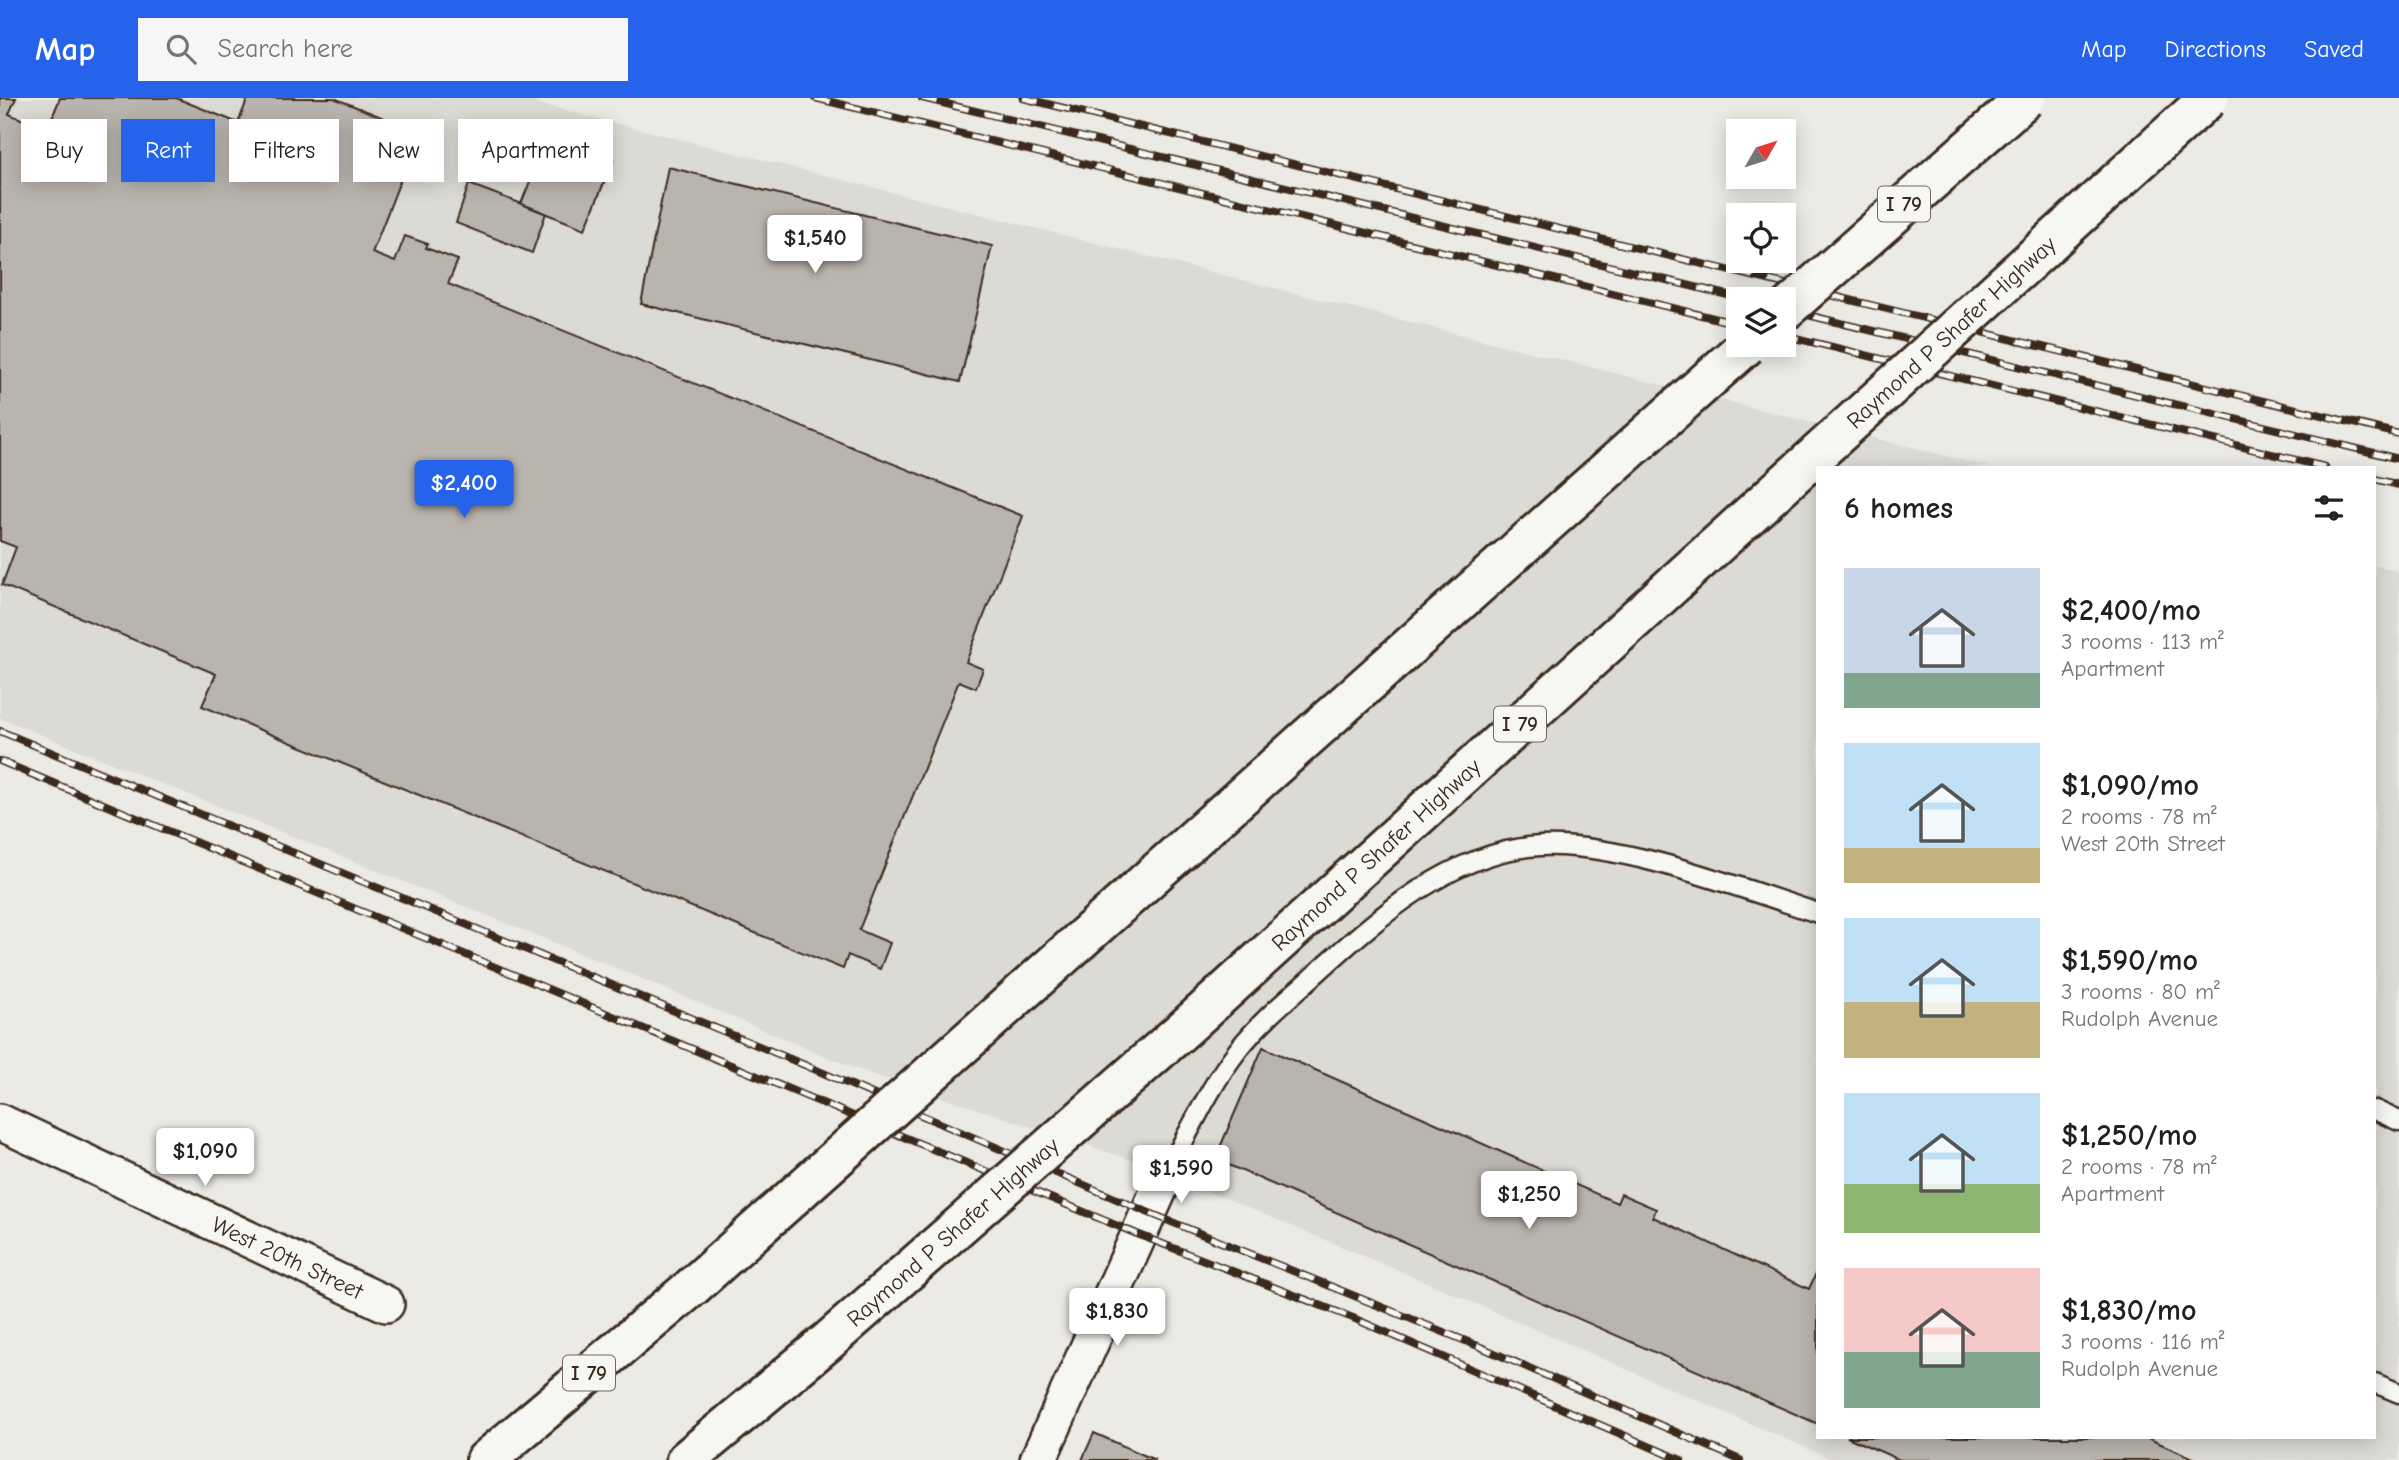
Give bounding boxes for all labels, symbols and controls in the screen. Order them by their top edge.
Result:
search box [138,18,628,81]
text: Map [35,30,96,68]
icon: search [162,30,200,68]
text: Search here [218,34,353,64]
text: Map [2081,35,2127,63]
text: Directions [2165,35,2266,63]
text: Saved [2304,35,2364,63]
chip: Buy [21,119,107,182]
chip: Rent [121,119,215,182]
chip: Filters [229,119,339,182]
chip: New [353,119,444,182]
chip: Apartment [458,119,613,182]
north arrow [1726,119,1796,189]
map controls [1726,119,1796,357]
road number: I 79 [1878,186,1930,222]
button: locate [1726,203,1796,273]
pin: $1,540 [758,216,872,275]
text: $1,540 [783,224,847,251]
street label: Raymond P Shafer Highway [1841,230,2062,434]
button: layers [1726,287,1796,357]
pin: $2,400 [407,460,521,520]
text: $2,400 [431,469,497,496]
icon: filters [2310,489,2348,527]
text: 6 homes [1844,491,1953,526]
text: $2,400/mo [2061,593,2201,628]
icon: home [1900,596,1984,680]
text: 3 rooms · 113 m² [2061,628,2224,655]
text: Apartment [2061,655,2164,682]
road number: I 79 [1494,706,1546,742]
street label: Raymond P Shafer Highway [1266,752,1487,956]
text: $1,090/mo [2061,768,2199,803]
icon: home [1900,771,1984,855]
text: 2 rooms · 78 m² [2061,803,2217,830]
text: West 20th Street [2061,830,2225,857]
text: $1,590/mo [2061,943,2198,978]
icon: home [1900,946,1984,1030]
text: 3 rooms · 80 m² [2061,978,2220,1005]
text: Rudolph Avenue [2061,1005,2218,1032]
text: $1,250/mo [2061,1118,2197,1153]
icon: home [1900,1121,1984,1205]
pin: $1,090 [148,1128,262,1188]
street label: Raymond P Shafer Highway [841,1131,1065,1332]
text: $1,090 [172,1137,238,1164]
pin: $1,590 [1124,1146,1238,1205]
text: 2 rooms · 78 m² [2061,1153,2217,1180]
text: $1,590 [1149,1154,1213,1181]
pin: $1,250 [1472,1172,1586,1231]
text: $1,250 [1497,1180,1561,1207]
text: Apartment [2061,1180,2164,1207]
street label: West 20th Street [208,1210,369,1305]
pin: $1,830 [1060,1288,1174,1348]
text: $1,830/mo [2061,1293,2196,1328]
icon: home [1900,1296,1984,1380]
text: $1,830 [1085,1297,1149,1324]
text: 3 rooms · 116 m² [2061,1328,2225,1355]
text: Rudolph Avenue [2061,1355,2218,1382]
road number: I 79 [563,1356,615,1390]

